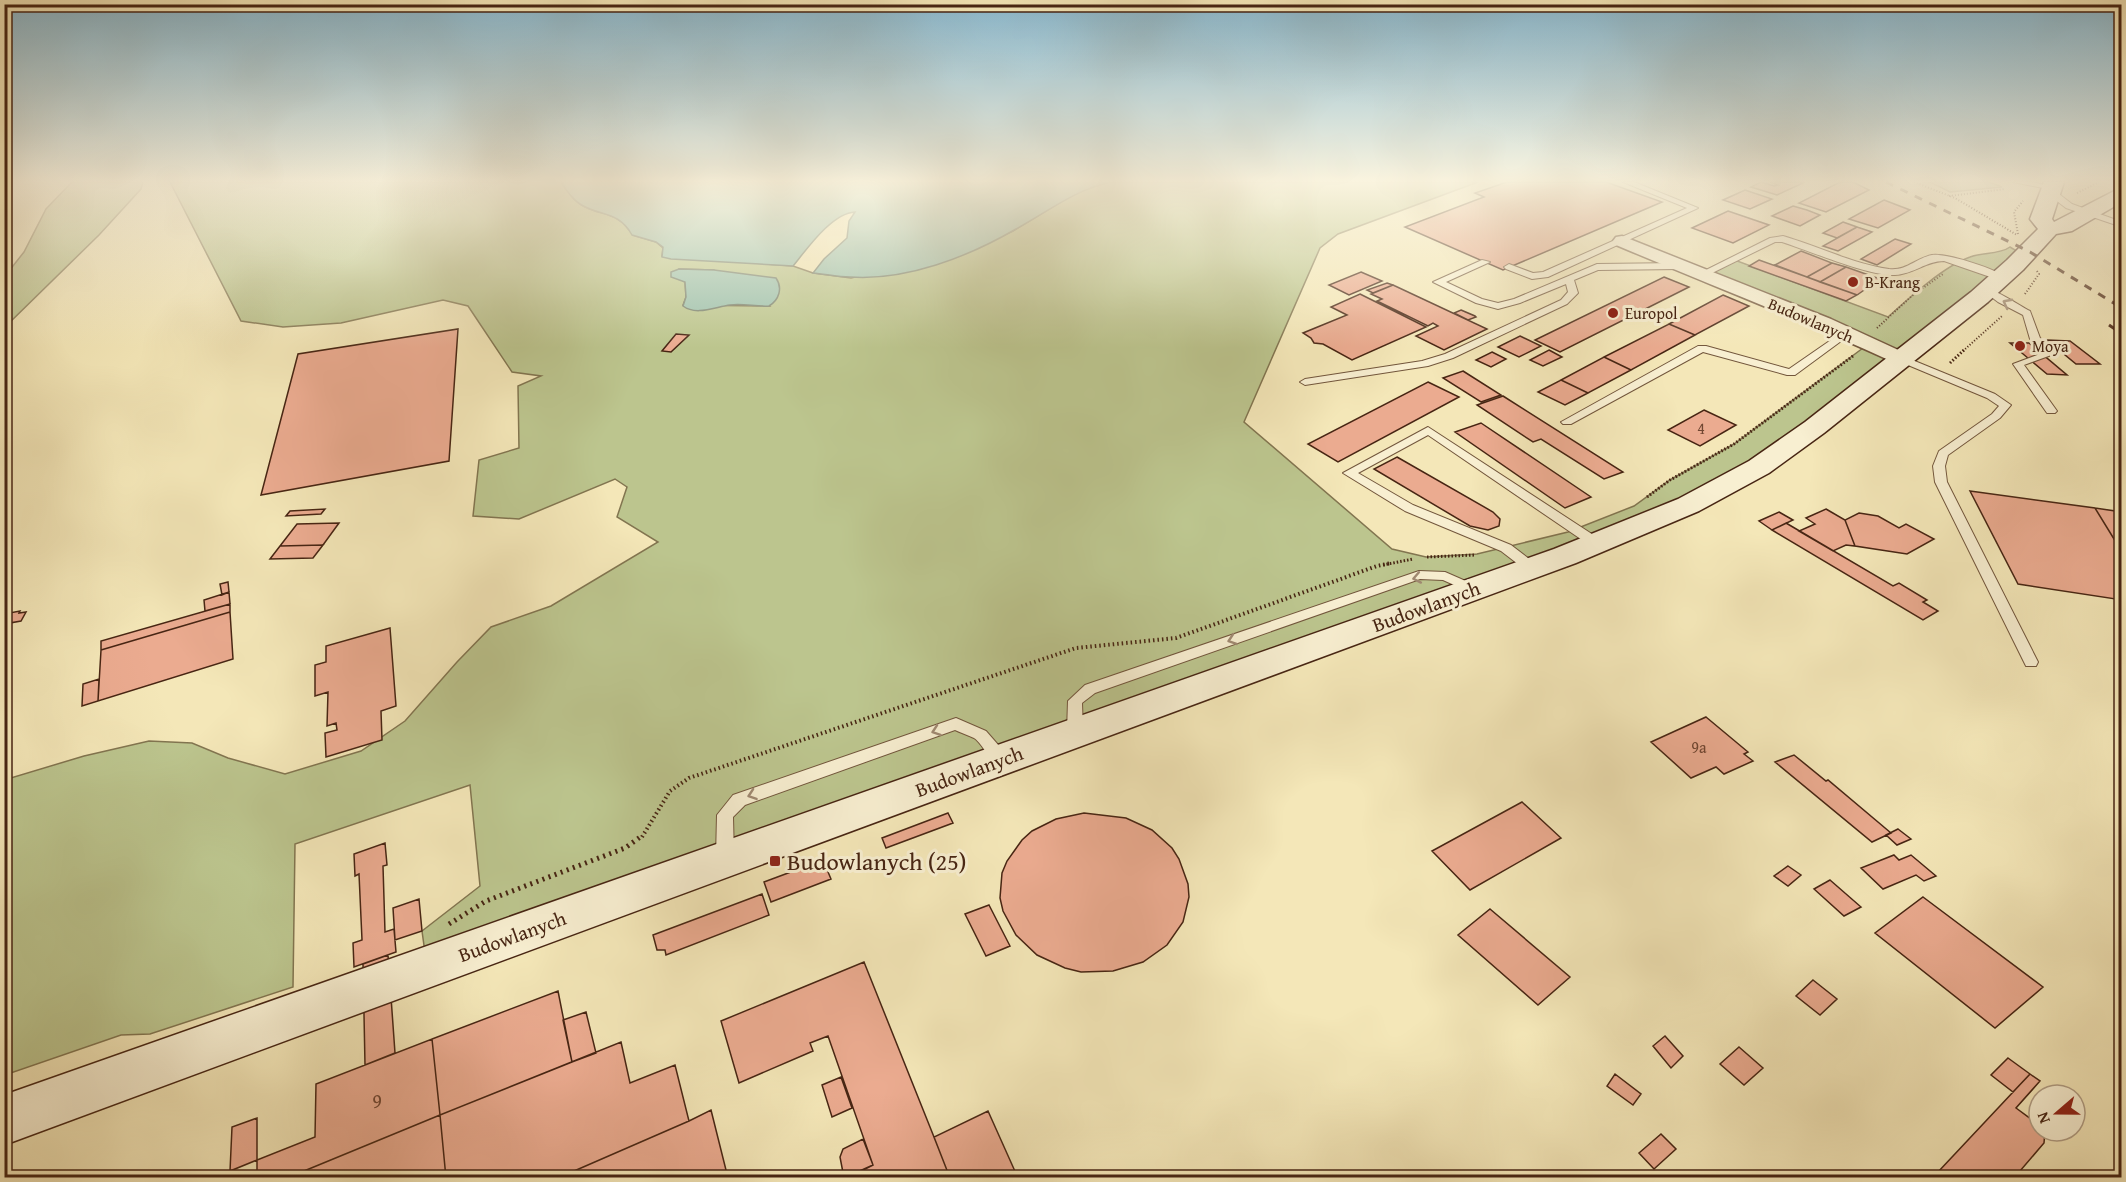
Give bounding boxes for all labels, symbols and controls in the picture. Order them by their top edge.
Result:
place label: B-Krang [1865,270,1920,294]
marker: B-Krang [1846,275,1860,289]
street label: Budowlanych [1765,291,1857,349]
one-way arrow [2003,299,2014,310]
place label: Europol [1625,301,1678,325]
marker: Europol [1606,306,1620,320]
place label: Moya [2032,334,2069,358]
marker: Moya [2013,339,2027,353]
house number: 4 [1697,416,1705,440]
one-way arrow [1412,571,1422,584]
street label: Budowlanych [1368,573,1484,639]
one-way arrow [1227,632,1238,645]
one-way arrow [931,724,942,736]
house number: 9a [1691,735,1707,759]
street label: Budowlanych [911,738,1027,804]
one-way arrow [747,788,758,801]
place label: Budowlanych (25) [787,844,966,879]
marker: Budowlanych (25) [768,854,782,868]
street label: Budowlanych [454,903,570,969]
north arrow [2027,1083,2087,1143]
house number: 9 [372,1086,382,1115]
text: N [2030,1109,2056,1127]

